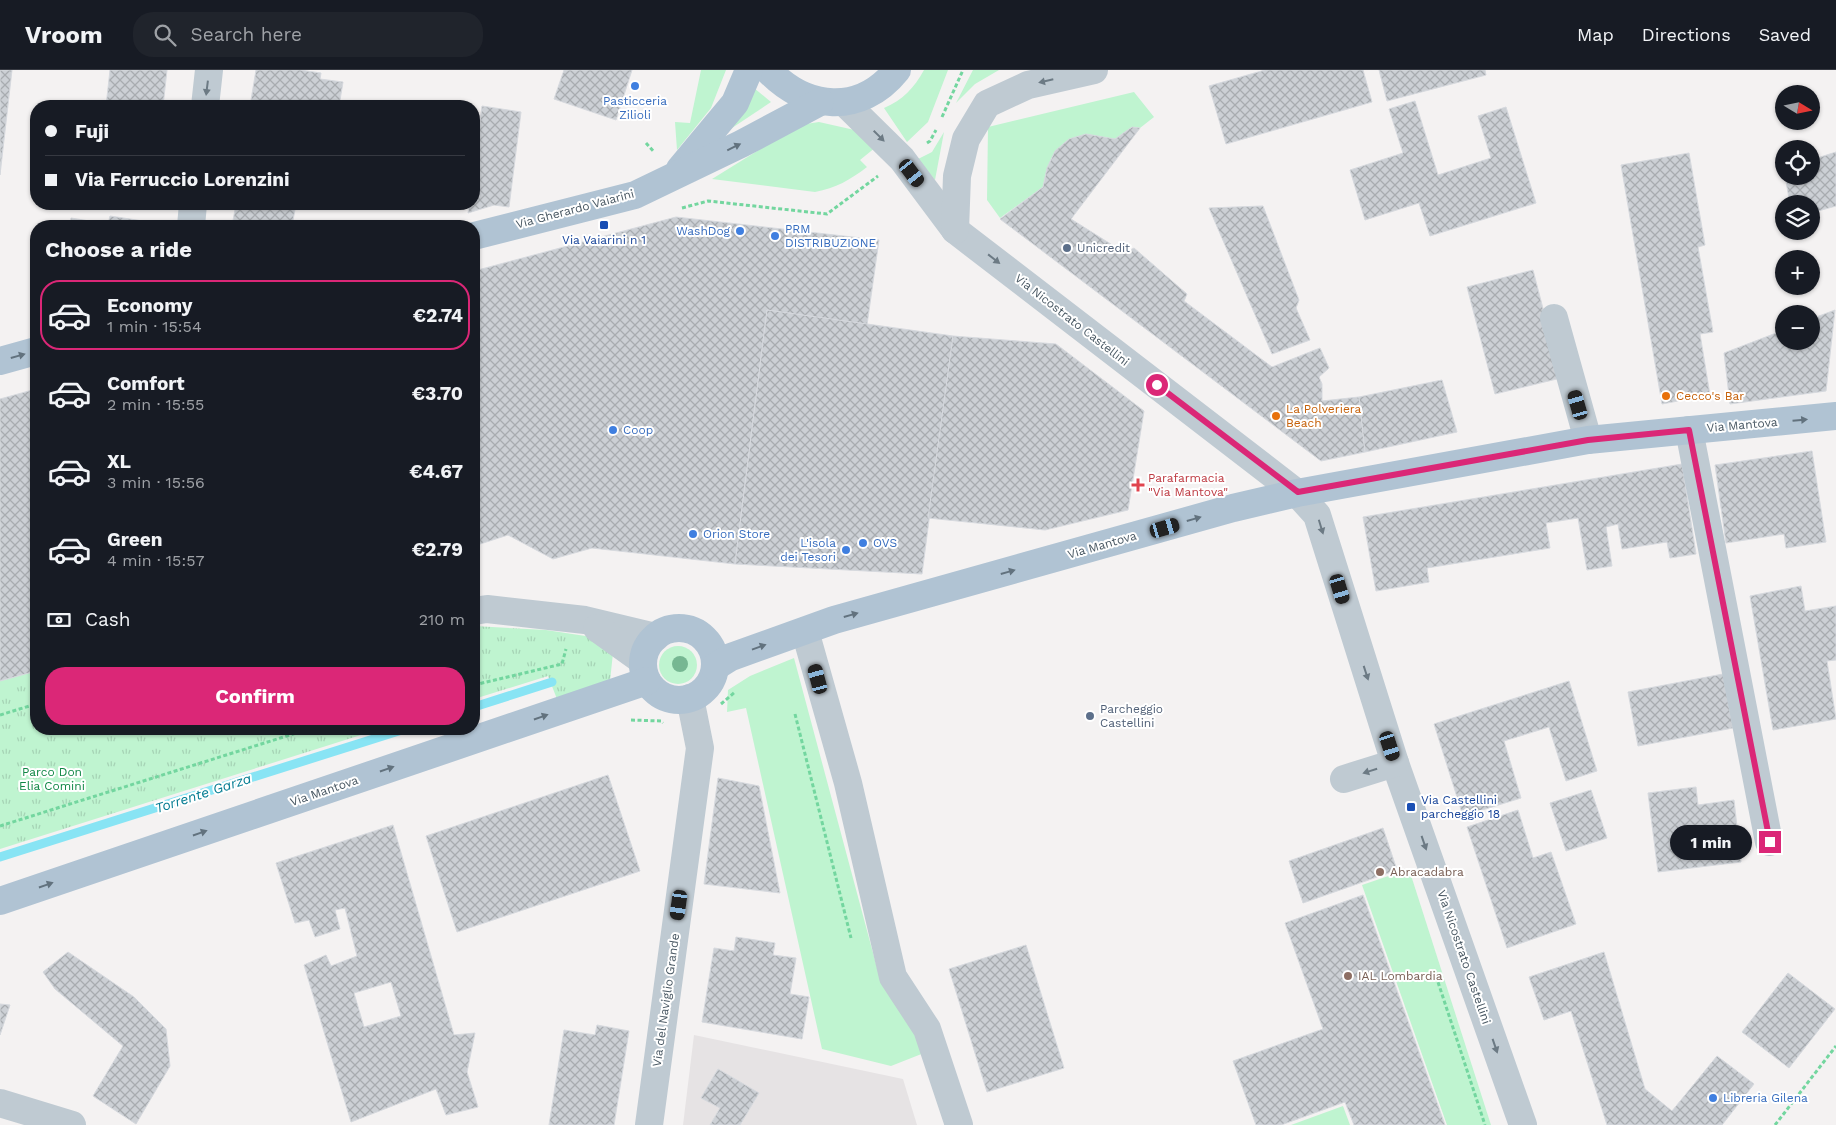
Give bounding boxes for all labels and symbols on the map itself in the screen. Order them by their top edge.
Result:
one-way arrow [1039,77,1054,85]
one-way arrow [203,80,211,96]
marker: Pasticceria Zilioli [629,80,641,92]
north arrow [1775,85,1820,130]
place label: Pasticceria Zilioli [603,94,667,122]
one-way arrow [873,130,885,142]
one-way arrow [727,143,741,151]
car [896,157,927,189]
street label: Via Gherardo Vaiarini [514,186,636,232]
marker: Via Vaiarini n 1 [598,219,610,231]
place label: PRM DISTRIBUZIONE [785,222,877,250]
place label: WashDog [676,224,731,238]
marker: WashDog [734,225,746,237]
marker: PRM DISTRIBUZIONE [769,230,781,242]
place label: Via Vaiarini n 1 [562,233,646,247]
place label: Unicredit [1077,241,1130,255]
marker: Unicredit [1061,242,1073,254]
one-way arrow [987,254,1000,265]
street label: Via Nicostrato Castellini [1012,271,1132,369]
one-way arrow [11,351,26,359]
route start [1146,374,1168,396]
car [1566,389,1589,421]
place label: Cecco's Bar [1676,389,1744,403]
marker: Cecco's Bar [1660,390,1672,402]
place label: La Polveriera Beach [1286,402,1362,430]
marker: La Polveriera Beach [1270,410,1282,422]
street label: Via Mantova [1706,415,1778,435]
one-way arrow [1792,415,1808,423]
place label: Coop [623,423,653,437]
marker: Coop [607,424,619,436]
place label: Parafarmacia "Via Mantova" [1148,471,1228,499]
marker: Parafarmacia "Via Mantova" [1132,479,1144,491]
one-way arrow [1187,515,1202,523]
car [1148,517,1181,539]
one-way arrow [1317,520,1325,535]
place label: Orion Store [703,527,770,541]
marker: Orion Store [687,528,699,540]
street label: Via Mantova [1066,528,1138,562]
place label: L'isola dei Tesori [780,536,836,564]
place label: OVS [873,536,897,550]
marker: OVS [857,537,869,549]
marker: L'isola dei Tesori [840,544,852,556]
one-way arrow [1000,567,1015,575]
car [1328,572,1351,606]
one-way arrow [844,611,859,619]
one-way arrow [752,643,767,651]
car [806,663,829,695]
one-way arrow [1362,666,1370,681]
place label: Parcheggio Castellini [1100,702,1163,730]
marker: Parcheggio Castellini [1084,710,1096,722]
one-way arrow [534,713,549,721]
car [1378,729,1401,763]
park label: Parco Don Elia Comini [19,765,85,793]
one-way arrow [380,765,395,773]
one-way arrow [1362,768,1377,775]
water label: Torrente Garza [153,770,253,816]
street label: Via Mantova [288,773,360,809]
place label: Via Castellini parcheggio 18 [1421,793,1500,821]
marker: Via Castellini parcheggio 18 [1405,801,1417,813]
callout: 1 min [1670,824,1752,860]
one-way arrow [193,829,208,837]
route end [1759,831,1781,853]
one-way arrow [1421,836,1428,851]
place label: Abracadabra [1390,865,1464,879]
marker: Abracadabra [1374,866,1386,878]
one-way arrow [39,881,54,889]
street label: Via Nicostrato Castellini [1434,888,1494,1026]
car [669,889,688,921]
street label: Via del Naviglio Grande [650,932,682,1068]
place label: IAL Lombardia [1358,969,1443,983]
marker: IAL Lombardia [1342,970,1354,982]
one-way arrow [1491,1039,1499,1054]
place label: Libreria Gilena [1723,1091,1808,1105]
marker: Libreria Gilena [1707,1092,1719,1104]

